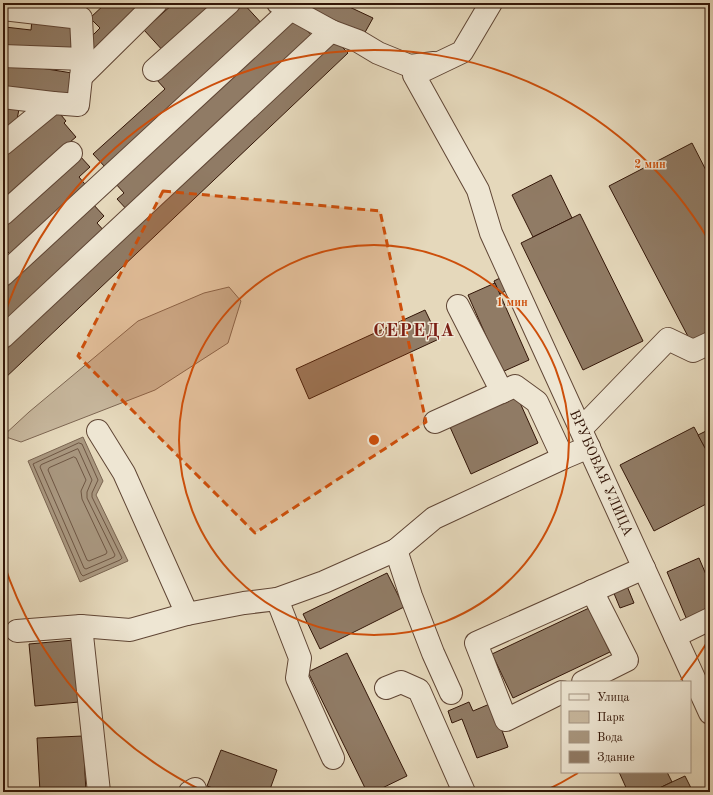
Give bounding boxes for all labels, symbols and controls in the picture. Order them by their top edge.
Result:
text: 2 мин [634,159,666,171]
text: 1 мин [496,297,528,309]
district label: СЕРЕДА [373,322,455,340]
street label: ВРУБОВАЯ УЛИЦА [567,408,635,539]
centre of rings [367,433,381,447]
legend [561,681,691,773]
text: Улица [597,692,630,704]
text: Парк [597,712,625,724]
text: Вода [597,732,623,744]
text: Здание [597,752,635,764]

